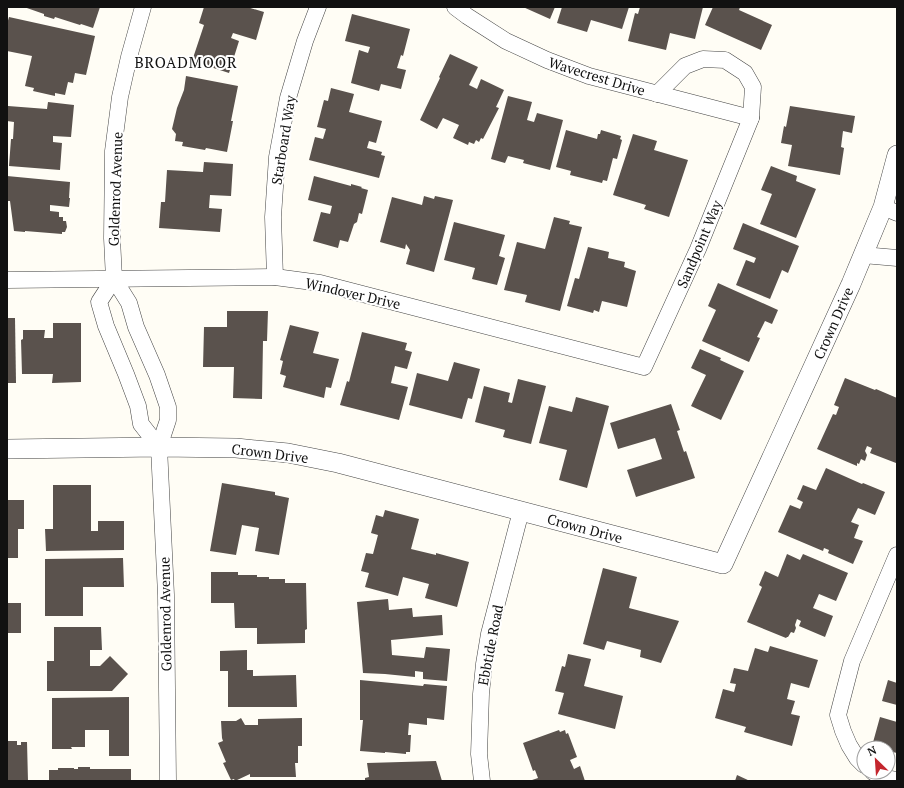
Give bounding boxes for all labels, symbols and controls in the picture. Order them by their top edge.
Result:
district label: BROADMOOR [134,52,238,72]
street label: Wavecrest Drive [546,52,648,100]
street label: Starboard Way [267,93,300,186]
street label: Goldenrod Avenue [104,131,126,247]
street label: Sandpoint Way [672,196,726,291]
street label: Windover Drive [304,273,402,313]
street label: Crown Drive [809,284,857,362]
street label: Crown Drive [230,439,310,467]
street label: Crown Drive [545,509,625,547]
street label: Goldenrod Avenue [155,557,175,671]
street label: Ebbtide Road [473,603,507,687]
north arrow [856,740,896,780]
text: N [865,743,879,759]

